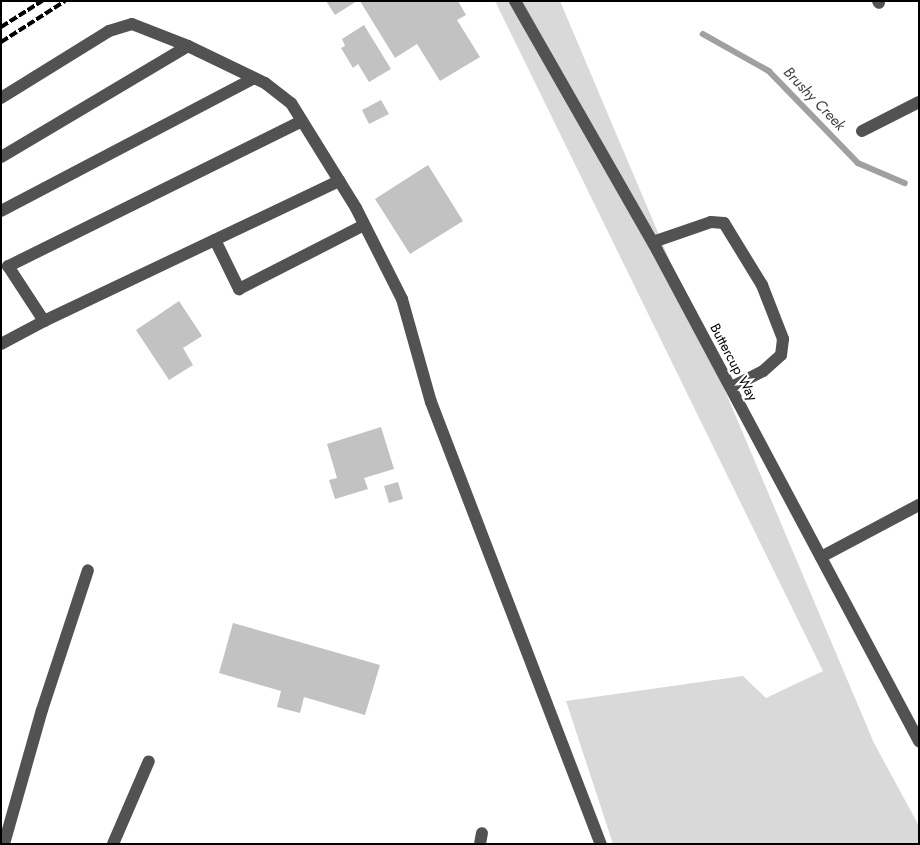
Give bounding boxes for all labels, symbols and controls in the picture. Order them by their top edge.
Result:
water label: Brushy Creek [779,64,849,134]
street label: Buttercup Way [707,320,761,404]

